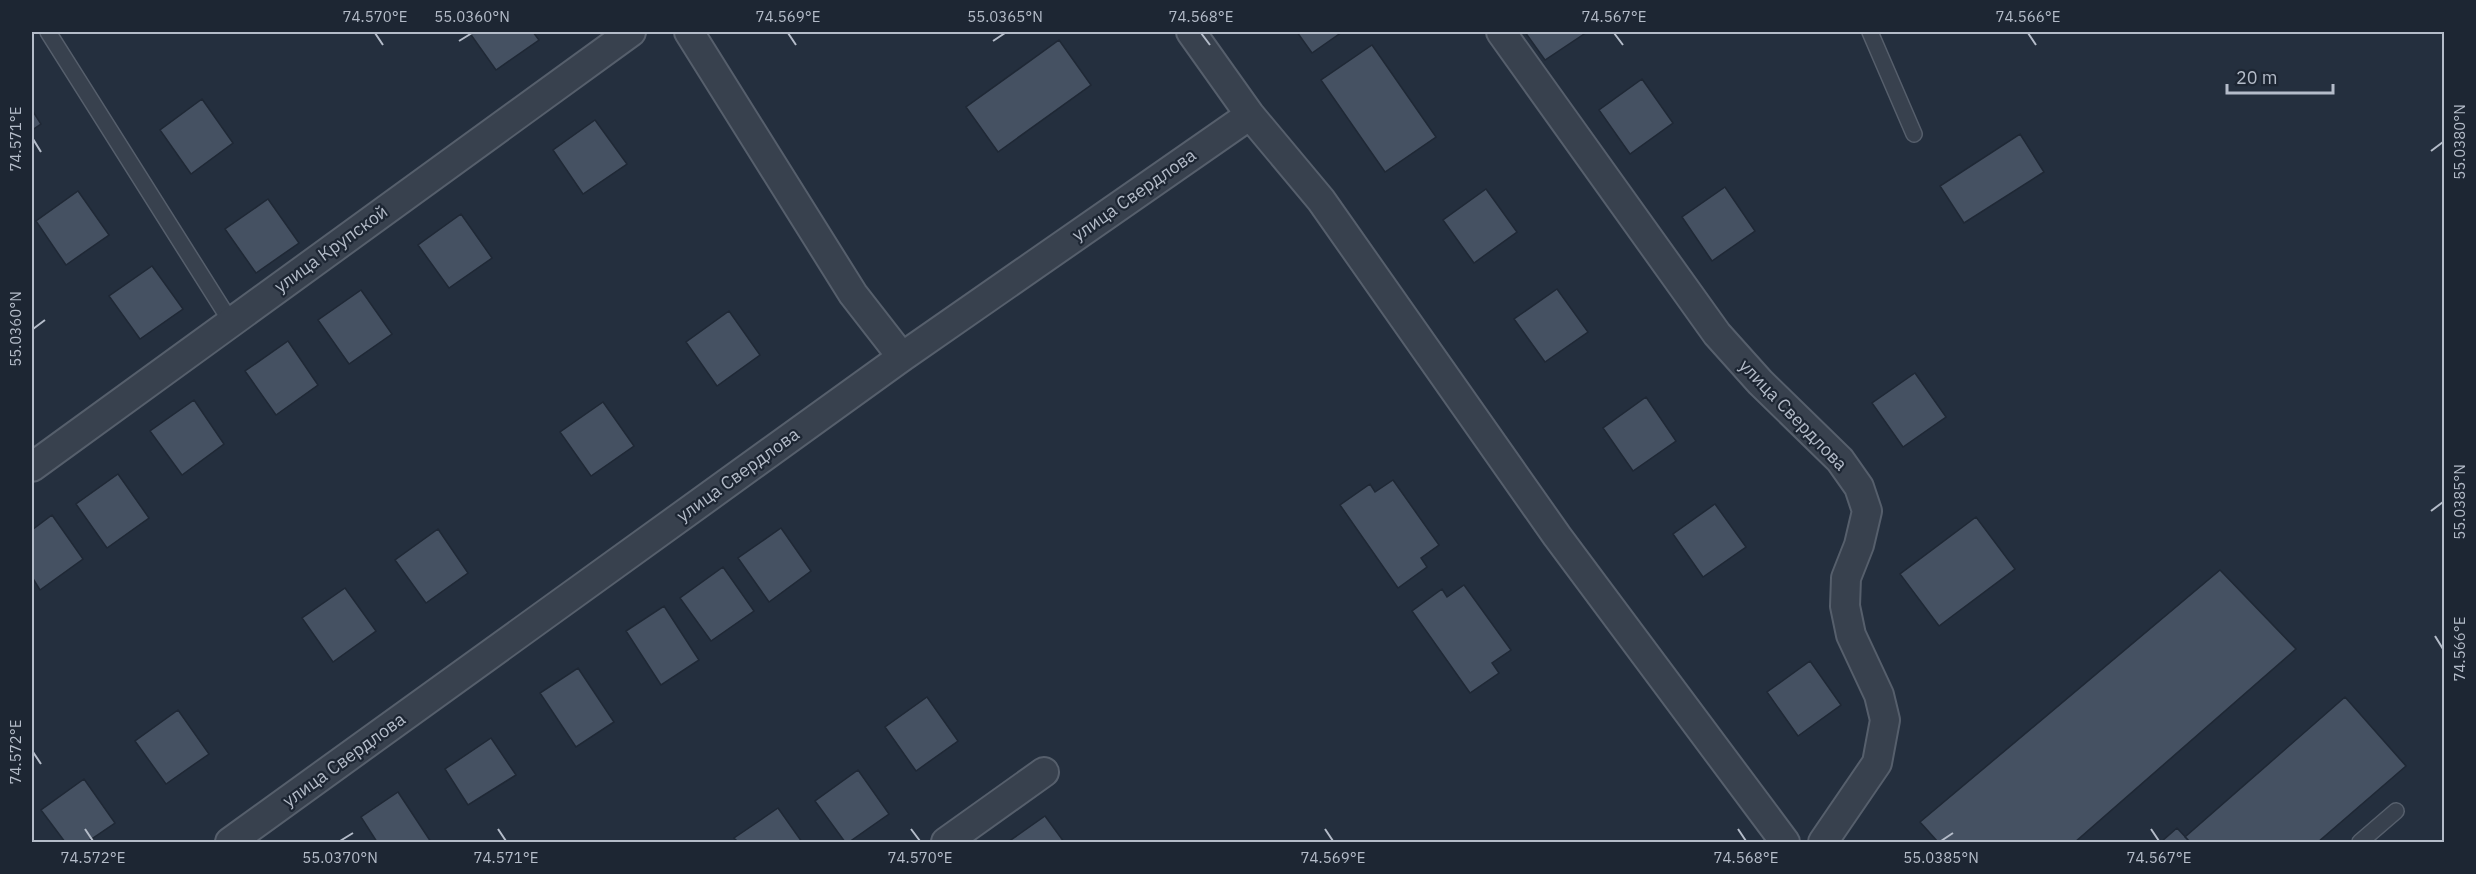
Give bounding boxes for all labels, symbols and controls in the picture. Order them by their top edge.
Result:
text: 74.570°E [343,7,407,26]
text: 55.0360°N [434,7,510,26]
text: 74.569°E [756,7,820,26]
text: 55.0365°N [967,7,1043,26]
text: 74.568°E [1169,7,1233,26]
text: 74.567°E [1582,7,1646,26]
text: 74.566°E [1996,7,2060,26]
scale bar [2227,57,2334,95]
text: 20 m [2236,66,2278,89]
text: 55.0380°N [2450,104,2469,180]
text: 74.571°E [6,107,25,171]
street label: улица Свердлова [1067,143,1201,246]
street label: улица Крупской [269,200,392,298]
text: 55.0360°N [6,291,25,367]
street label: улица Свердлова [1734,354,1853,476]
street label: улица Свердлова [672,422,804,527]
text: 55.0385°N [2450,464,2469,540]
text: 74.566°E [2450,617,2469,681]
street label: улица Свердлова [278,707,410,812]
text: 74.572°E [6,720,25,784]
text: 74.572°E [61,848,125,867]
text: 55.0370°N [302,848,378,867]
text: 74.571°E [474,848,538,867]
text: 74.570°E [888,848,952,867]
text: 74.569°E [1301,848,1365,867]
text: 74.568°E [1714,848,1778,867]
text: 55.0385°N [1903,848,1979,867]
text: 74.567°E [2127,848,2191,867]

